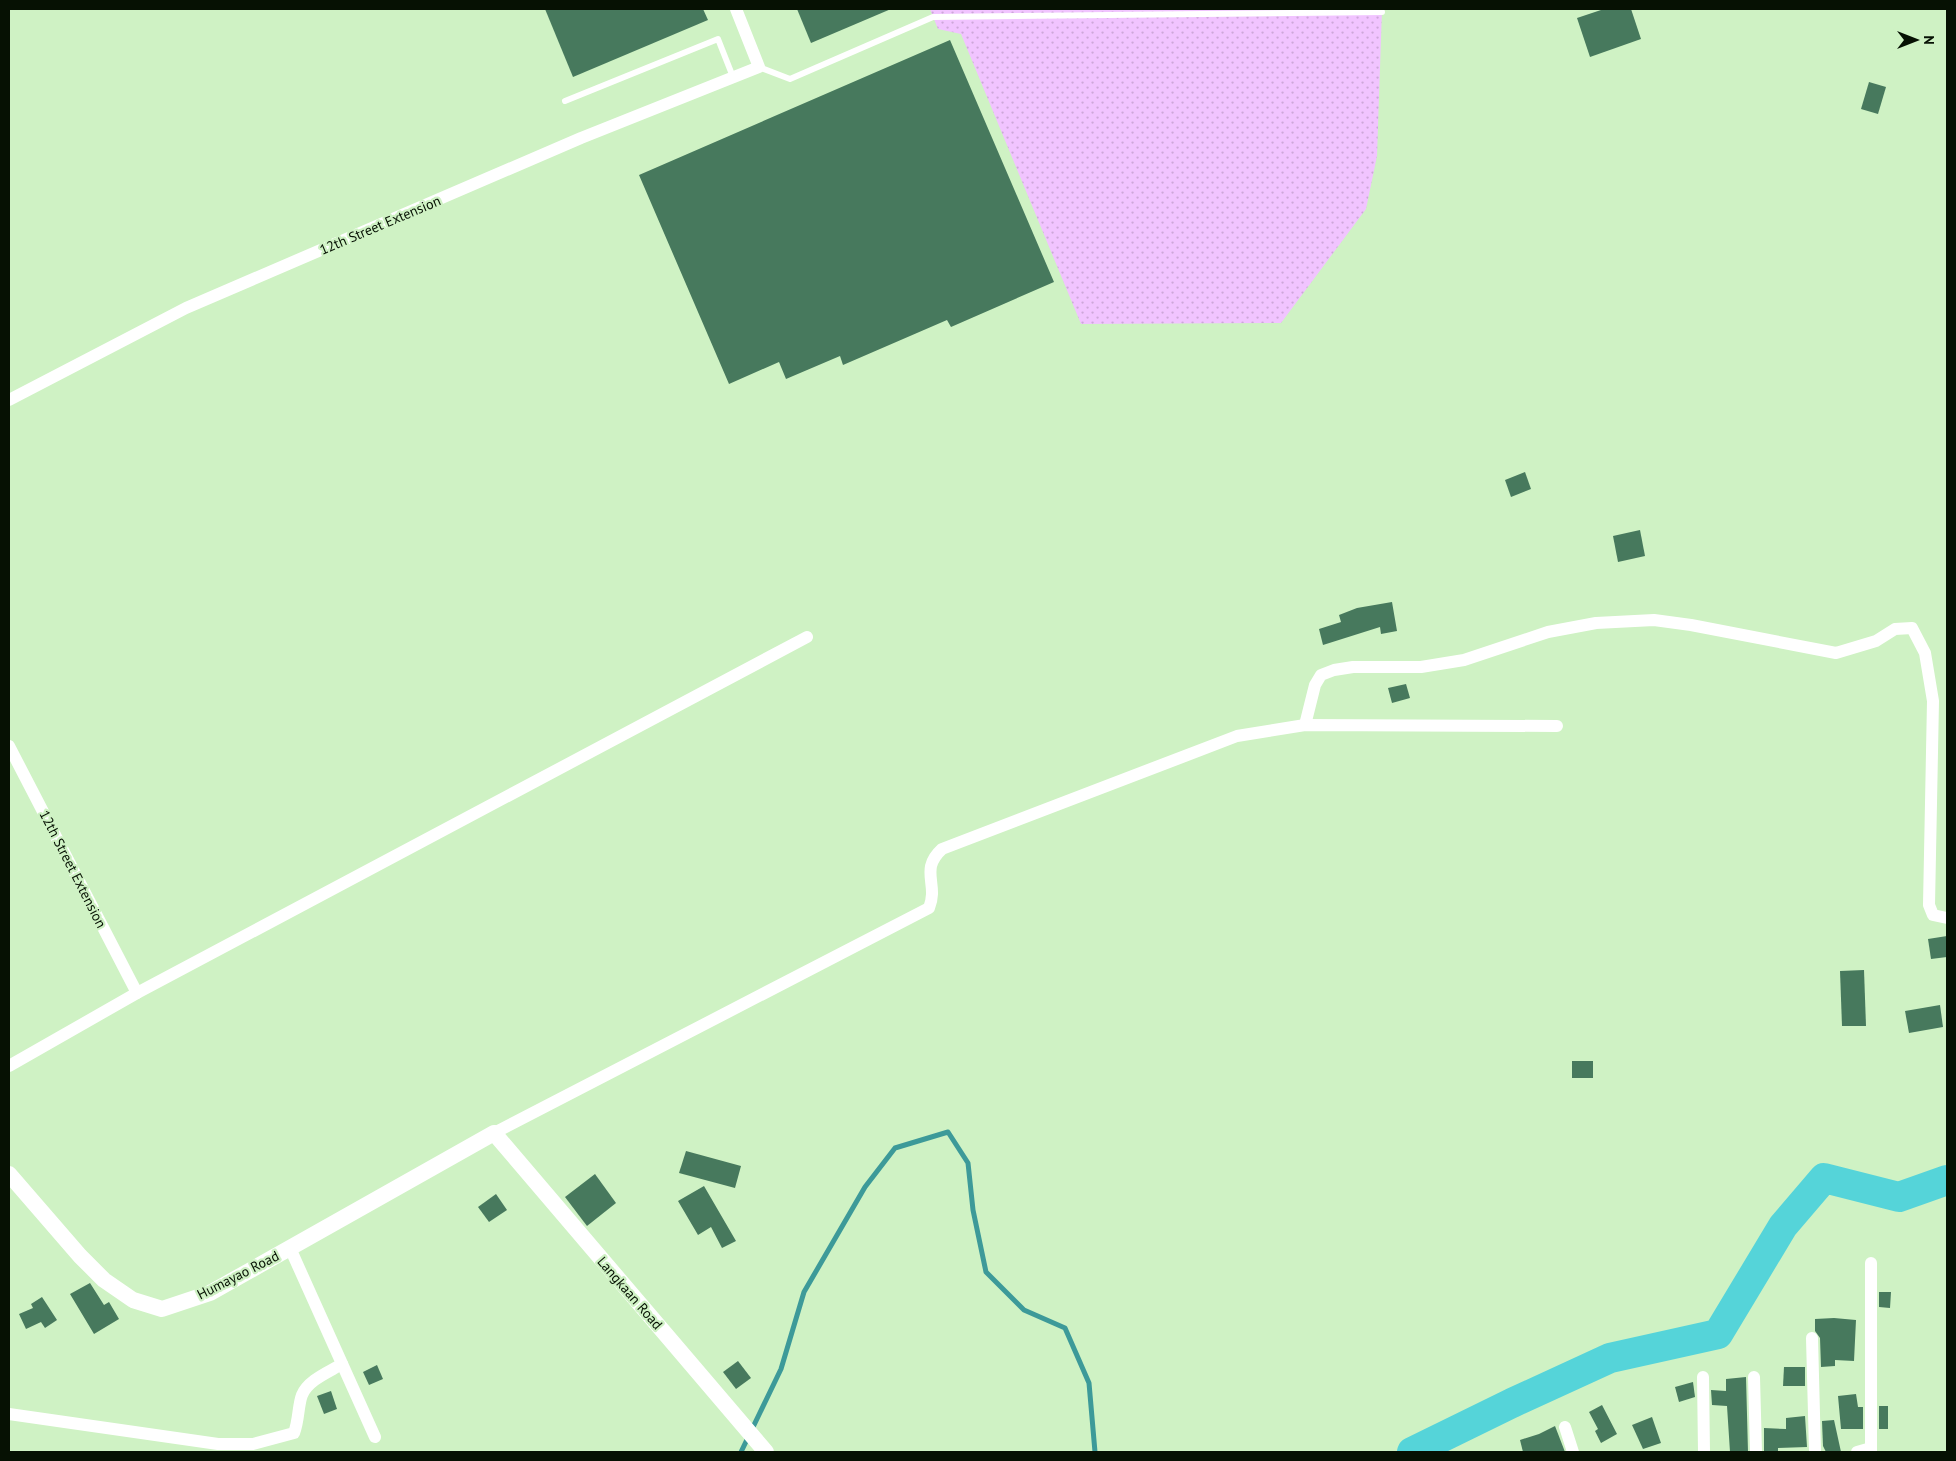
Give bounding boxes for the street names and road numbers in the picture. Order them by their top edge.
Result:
street label: 12th Street Extension [317,191,443,259]
street label: 12th Street Extension [36,807,110,931]
street label: Humayao Road [194,1247,282,1303]
street label: Langkaan Road [593,1253,667,1333]

